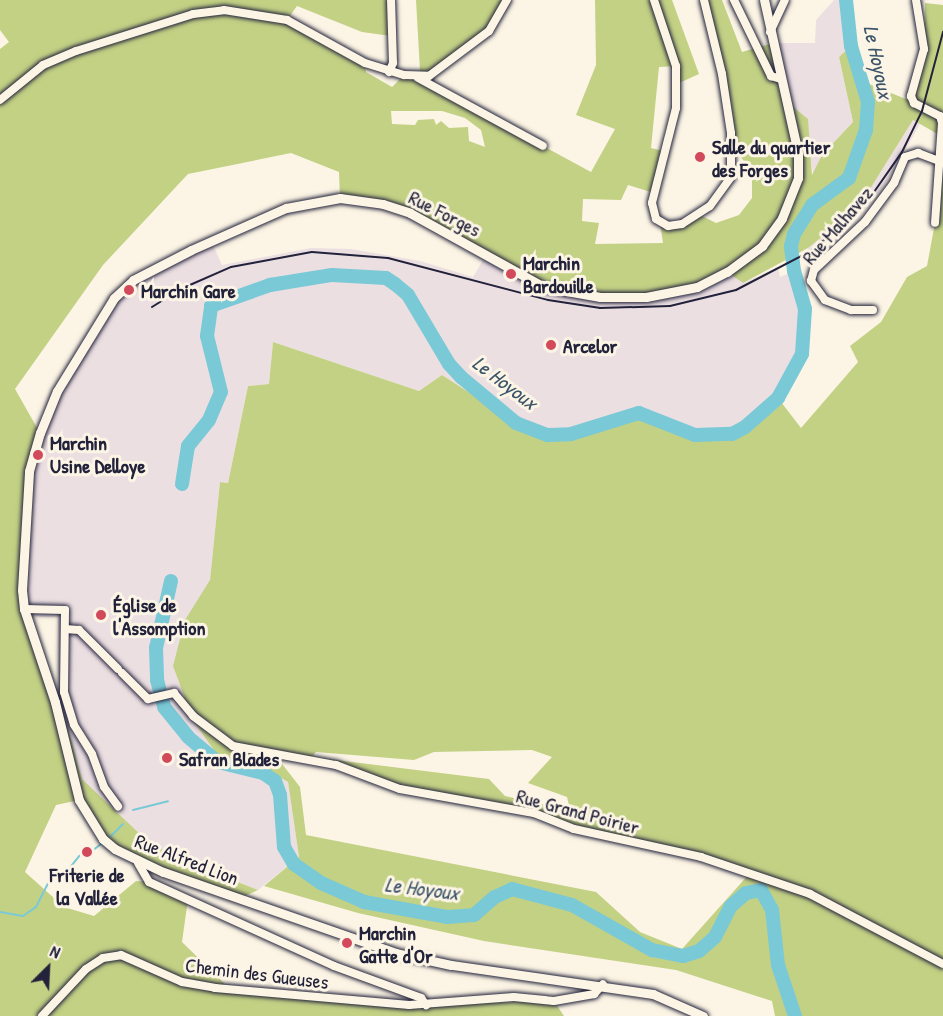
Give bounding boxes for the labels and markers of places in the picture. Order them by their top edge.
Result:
place label: Salle du quartier des Forges [712,134,830,181]
marker: Salle du quartier des Forges [693,150,707,164]
place label: Marchin Bardouille [523,250,594,297]
marker: Marchin Bardouille [504,267,518,281]
place label: Marchin Gare [141,278,236,302]
marker: Marchin Gare [122,283,136,297]
place label: Arcelor [563,333,617,357]
marker: Arcelor [544,338,558,352]
place label: Marchin Usine Delloye [50,431,145,478]
marker: Marchin Usine Delloye [31,448,45,462]
place label: Église de l'Assomption [113,592,205,639]
marker: Église de l'Assomption [94,608,108,622]
place label: Safran Blades [179,746,279,770]
marker: Safran Blades [160,751,174,765]
marker: Friterie de la Vallée [80,845,94,859]
place label: Friterie de la Vallée [49,862,125,909]
place label: Marchin Gatte d'Or [359,920,433,967]
marker: Marchin Gatte d'Or [340,936,354,950]

